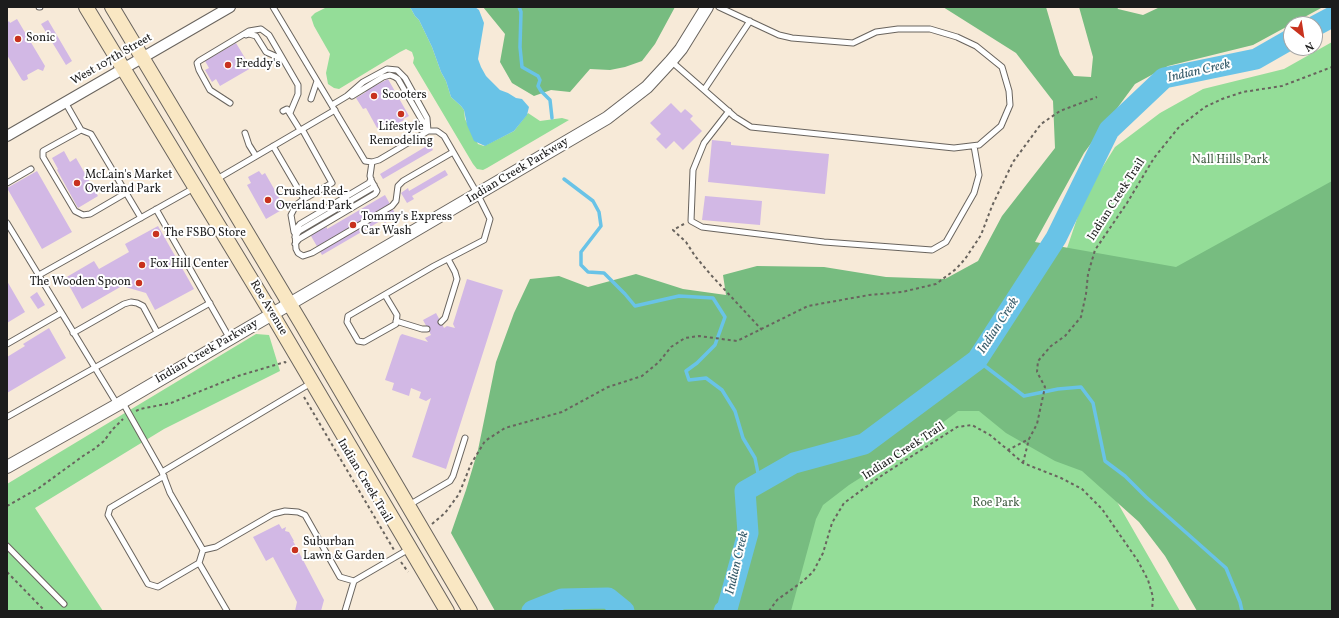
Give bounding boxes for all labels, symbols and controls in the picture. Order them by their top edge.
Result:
north arrow [1283,16,1323,56]
street label: West 107th Street [69,31,155,89]
place label: Sonic [26,32,55,46]
marker: Sonic [13,34,23,44]
text: N [1302,37,1316,54]
water label: Indian Creek [1166,57,1232,87]
place label: Freddy's [236,58,281,72]
marker: Freddy's [223,60,233,70]
place label: Scooters [382,89,427,103]
marker: Scooters [369,91,379,101]
marker: Lifestyle Remodeling [396,109,406,119]
place label: Lifestyle Remodeling [369,121,433,149]
street label: Indian Creek Parkway [464,135,572,207]
park label: Nall Hills Park [1192,154,1268,168]
street label: Indian Creek Trail [1085,156,1149,244]
place label: McLain's Market Overland Park [85,169,173,197]
marker: McLain's Market Overland Park [72,178,82,188]
place label: Crushed Red- Overland Park [276,186,352,214]
marker: Crushed Red- Overland Park [263,195,273,205]
place label: Tommy's Express Car Wash [361,211,452,239]
marker: Tommy's Express Car Wash [348,220,358,230]
place label: The FSBO Store [164,227,246,241]
marker: The FSBO Store [151,229,161,239]
place label: Fox Hill Center [150,258,229,272]
marker: Fox Hill Center [137,260,147,270]
place label: The Wooden Spoon [30,276,131,290]
marker: The Wooden Spoon [134,278,144,288]
street label: Roe Avenue [246,278,290,338]
water label: Indian Creek [975,295,1023,357]
street label: Indian Creek Parkway [153,317,261,387]
street label: Indian Creek Trail [860,420,948,484]
street label: Indian Creek Trail [333,436,395,526]
park label: Roe Park [973,497,1019,511]
water label: Indian Creek [723,530,753,596]
place label: Suburban Lawn & Garden [303,536,385,564]
marker: Suburban Lawn & Garden [290,545,300,555]

